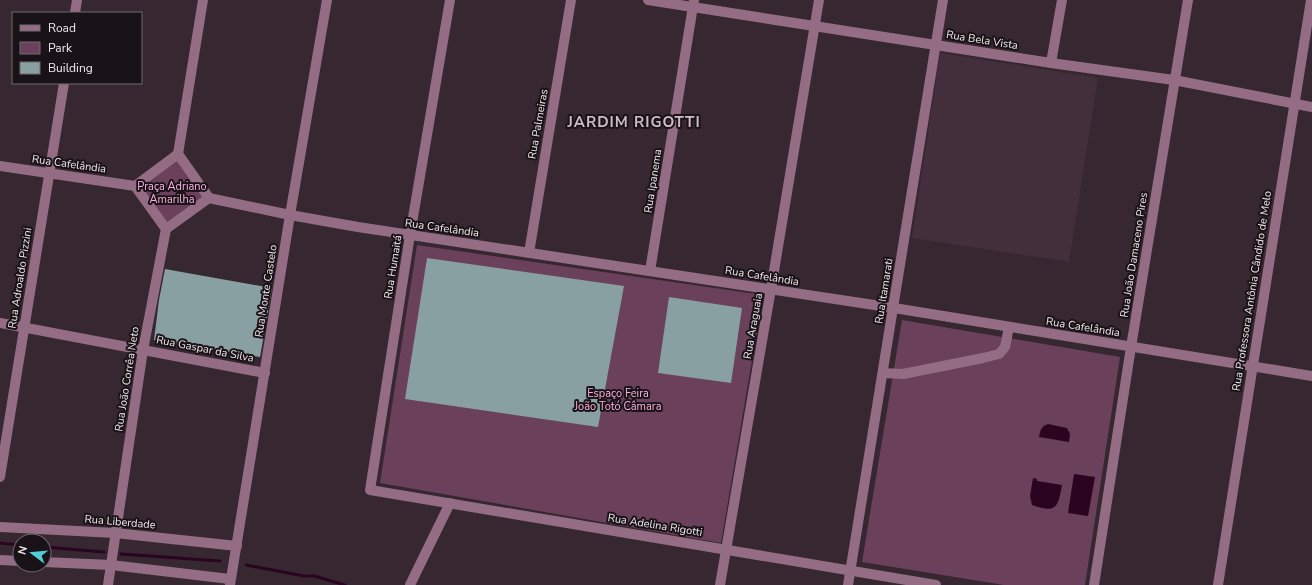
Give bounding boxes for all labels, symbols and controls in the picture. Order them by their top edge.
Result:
legend [12,12,142,84]
text: Road [48,20,76,36]
street label: Rua Bela Vista [945,27,1019,53]
text: Park [48,40,73,56]
text: Building [48,60,93,76]
street label: Rua Palmeiras [524,88,552,160]
district label: JARDIM RIGOTTI [566,112,701,132]
street label: Rua Ipanema [641,148,665,214]
street label: Rua Cafelândia [31,151,107,177]
park label: Praça Adriano Amarilha [137,179,207,207]
street label: Rua Professora Antônia Cândido de Melo [1229,190,1275,392]
street label: Rua João Damaceno Pires [1117,191,1151,319]
street label: Rua Cafelândia [404,215,480,241]
street label: Rua Adroaldo Pizzini [5,226,35,330]
street label: Rua Humaitá [381,234,405,300]
street label: Rua Monte Castelo [251,244,281,338]
street label: Rua Itamarati [871,257,897,325]
street label: Rua Cafelândia [724,263,800,289]
street label: Rua Araguaia [740,292,766,360]
street label: Rua Cafelândia [1045,314,1121,340]
street label: Rua João Corrêa Neto [111,325,143,433]
street label: Rua Gaspar da Silva [155,332,255,366]
park label: Espaço Feira João Totó Câmara [573,386,662,414]
street label: Rua Adelina Rigotti [607,510,703,540]
street label: Rua Liberdade [84,511,156,533]
north arrow [12,533,52,573]
text: N [15,544,31,556]

